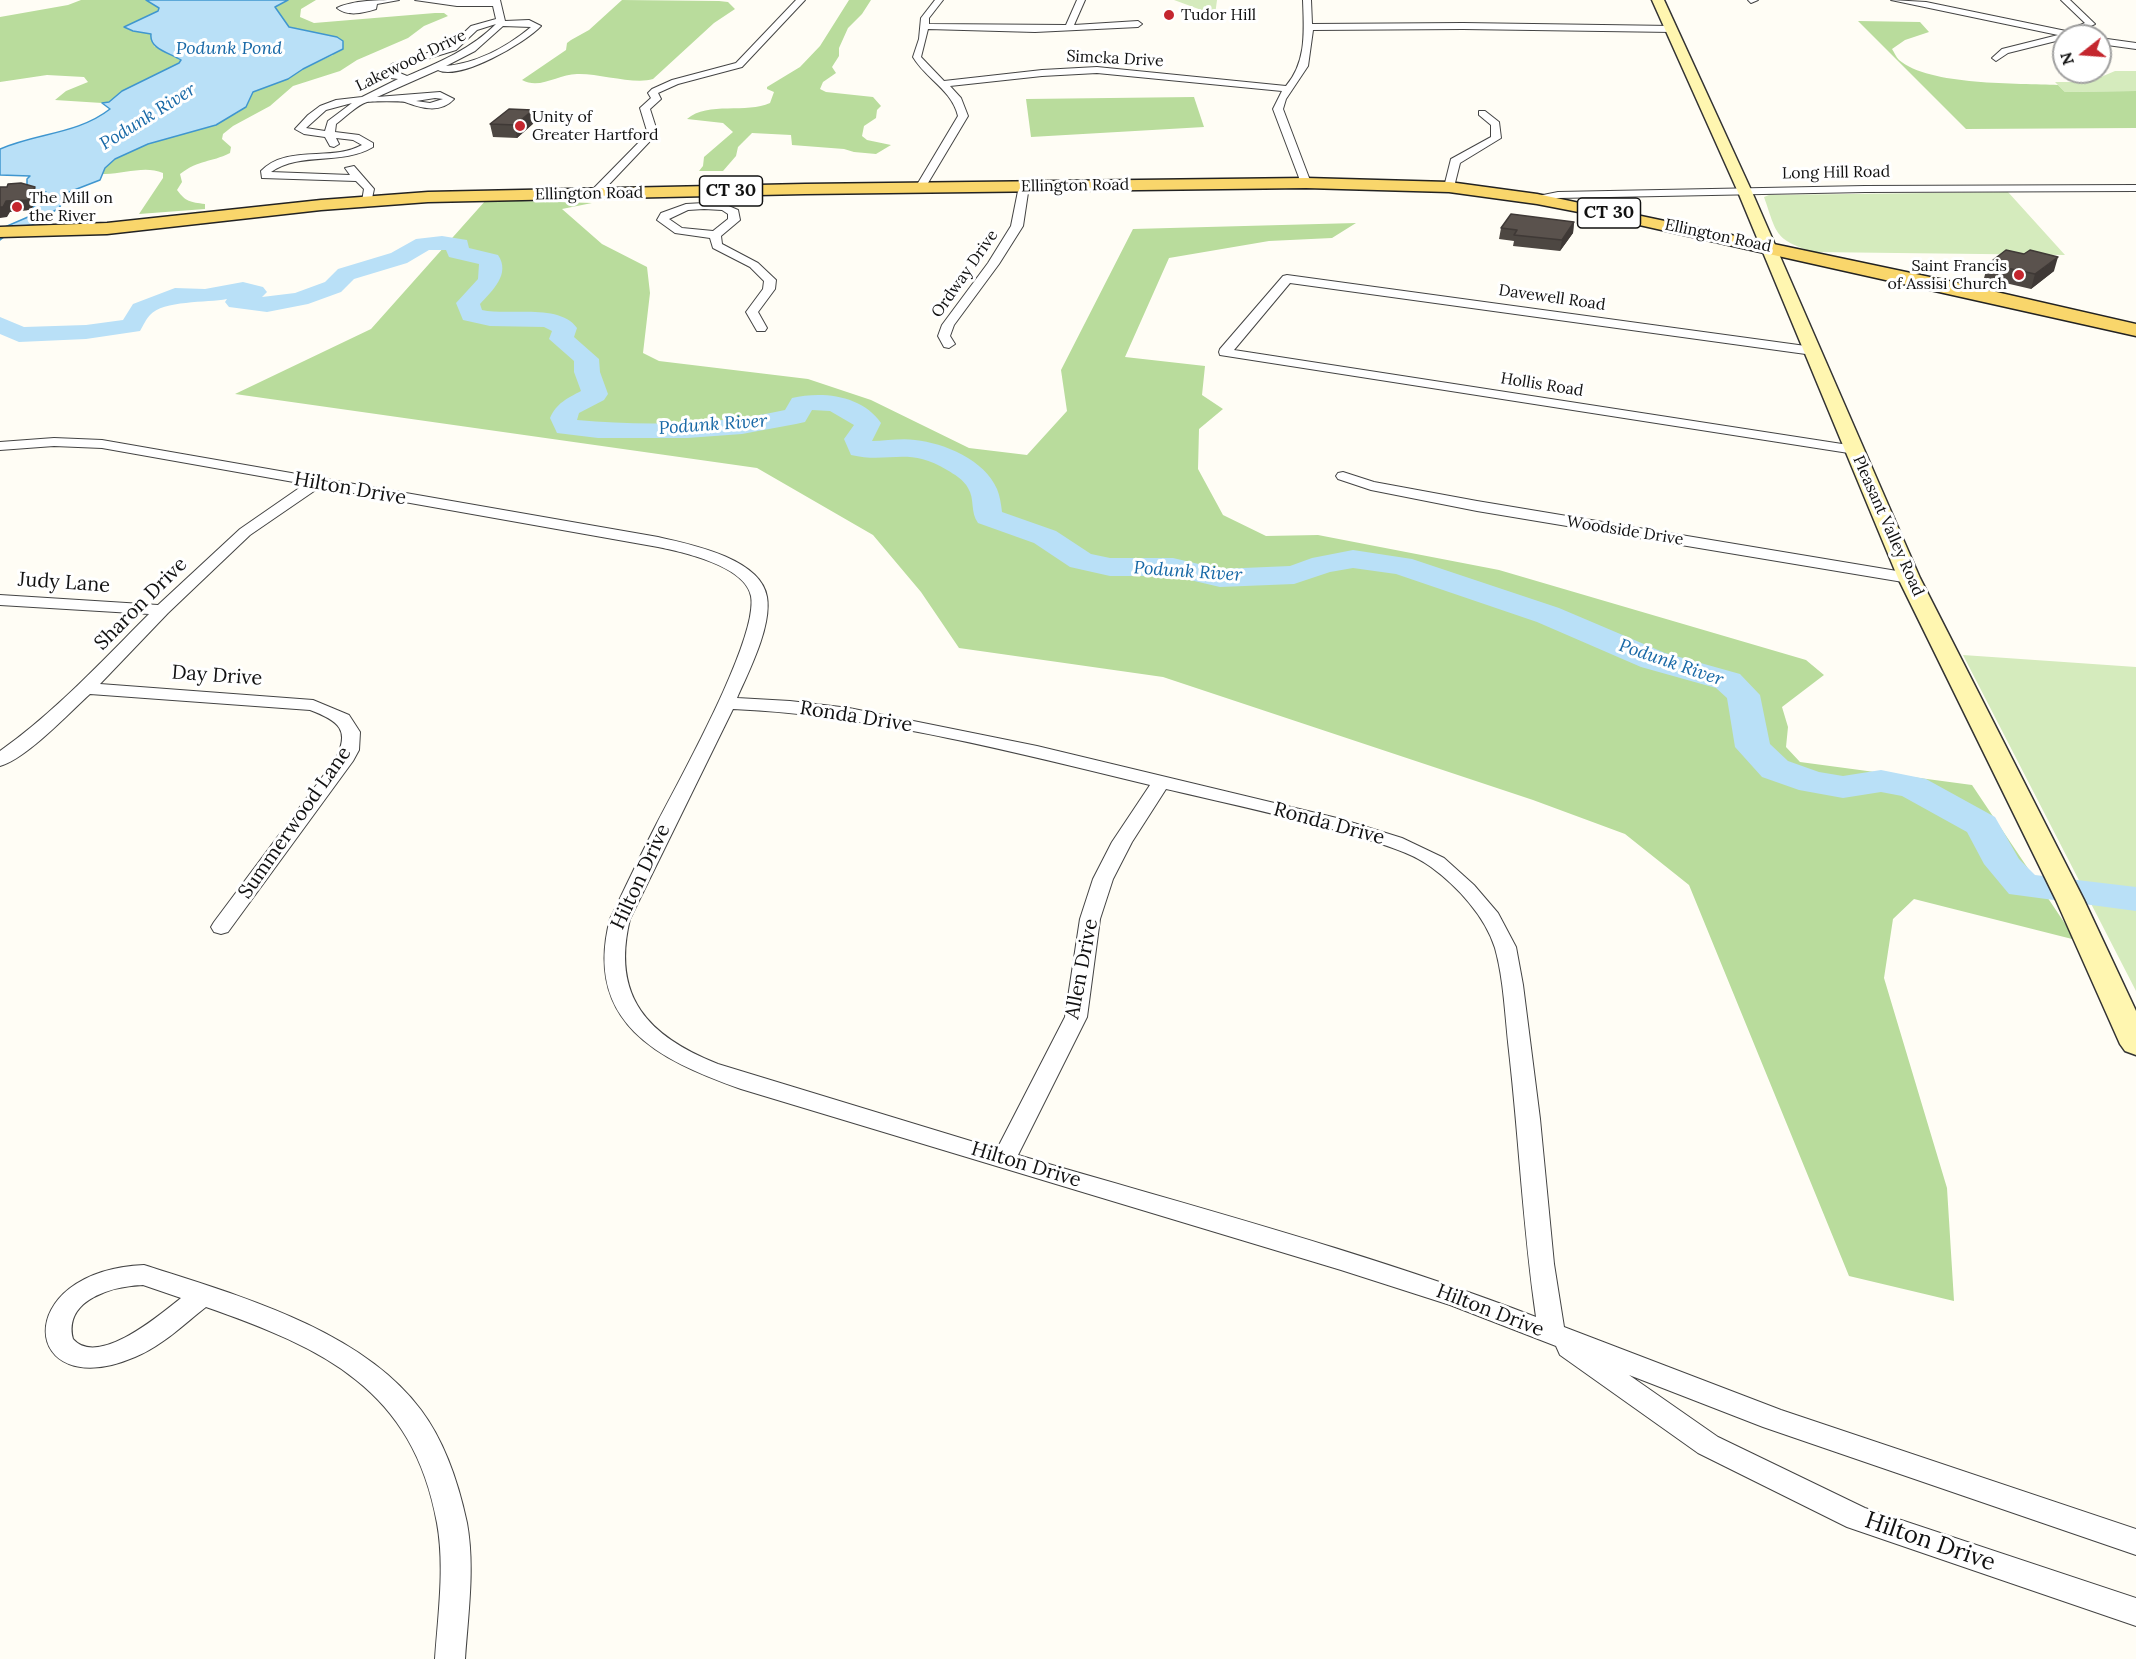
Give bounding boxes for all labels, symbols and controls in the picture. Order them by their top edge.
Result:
place label: Tudor Hill [1181,5,1256,25]
marker: Tudor Hill [1162,8,1176,22]
north arrow [2052,24,2112,84]
street label: Lakewood Drive [353,26,469,96]
water label: Podunk Pond [176,38,282,60]
street label: Simcka Drive [1066,47,1164,71]
text: N [2055,50,2078,68]
water label: Podunk River [96,79,200,155]
place label: Unity of Greater Hartford [532,107,659,145]
marker: Unity of Greater Hartford [513,119,527,133]
street label: Long Hill Road [1782,162,1890,184]
street label: Ellington Road [1021,175,1129,197]
road number: CT 30 [700,176,762,206]
street label: Ellington Road [535,183,643,205]
place label: The Mill on the River [29,188,113,226]
road number: CT 30 [1578,198,1640,228]
marker: The Mill on the River [10,200,24,214]
street label: Ellington Road [1663,215,1773,257]
street label: Ordway Drive [928,227,1002,321]
place label: Saint Francis of Assisi Church [1887,256,2007,294]
marker: Saint Francis of Assisi Church [2012,268,2026,282]
street label: Davewell Road [1497,281,1607,315]
street label: Hollis Road [1499,369,1585,401]
water label: Podunk River [658,410,768,440]
street label: Pleasant Valley Road [1848,453,1928,599]
street label: Hilton Drive [292,467,408,511]
street label: Woodside Drive [1565,512,1685,550]
street label: Sharon Drive [90,553,192,655]
water label: Podunk River [1133,557,1243,587]
street label: Judy Lane [17,568,111,598]
water label: Podunk River [1616,635,1726,691]
street label: Day Drive [171,661,263,691]
street label: Ronda Drive [798,696,914,738]
street label: Summerwood Lane [233,742,357,904]
street label: Ronda Drive [1271,798,1387,850]
street label: Hilton Drive [606,821,676,933]
street label: Allen Drive [1061,917,1103,1021]
street label: Hilton Drive [968,1137,1084,1193]
street label: Hilton Drive [1433,1279,1547,1343]
street label: Hilton Drive [1861,1506,1999,1578]

